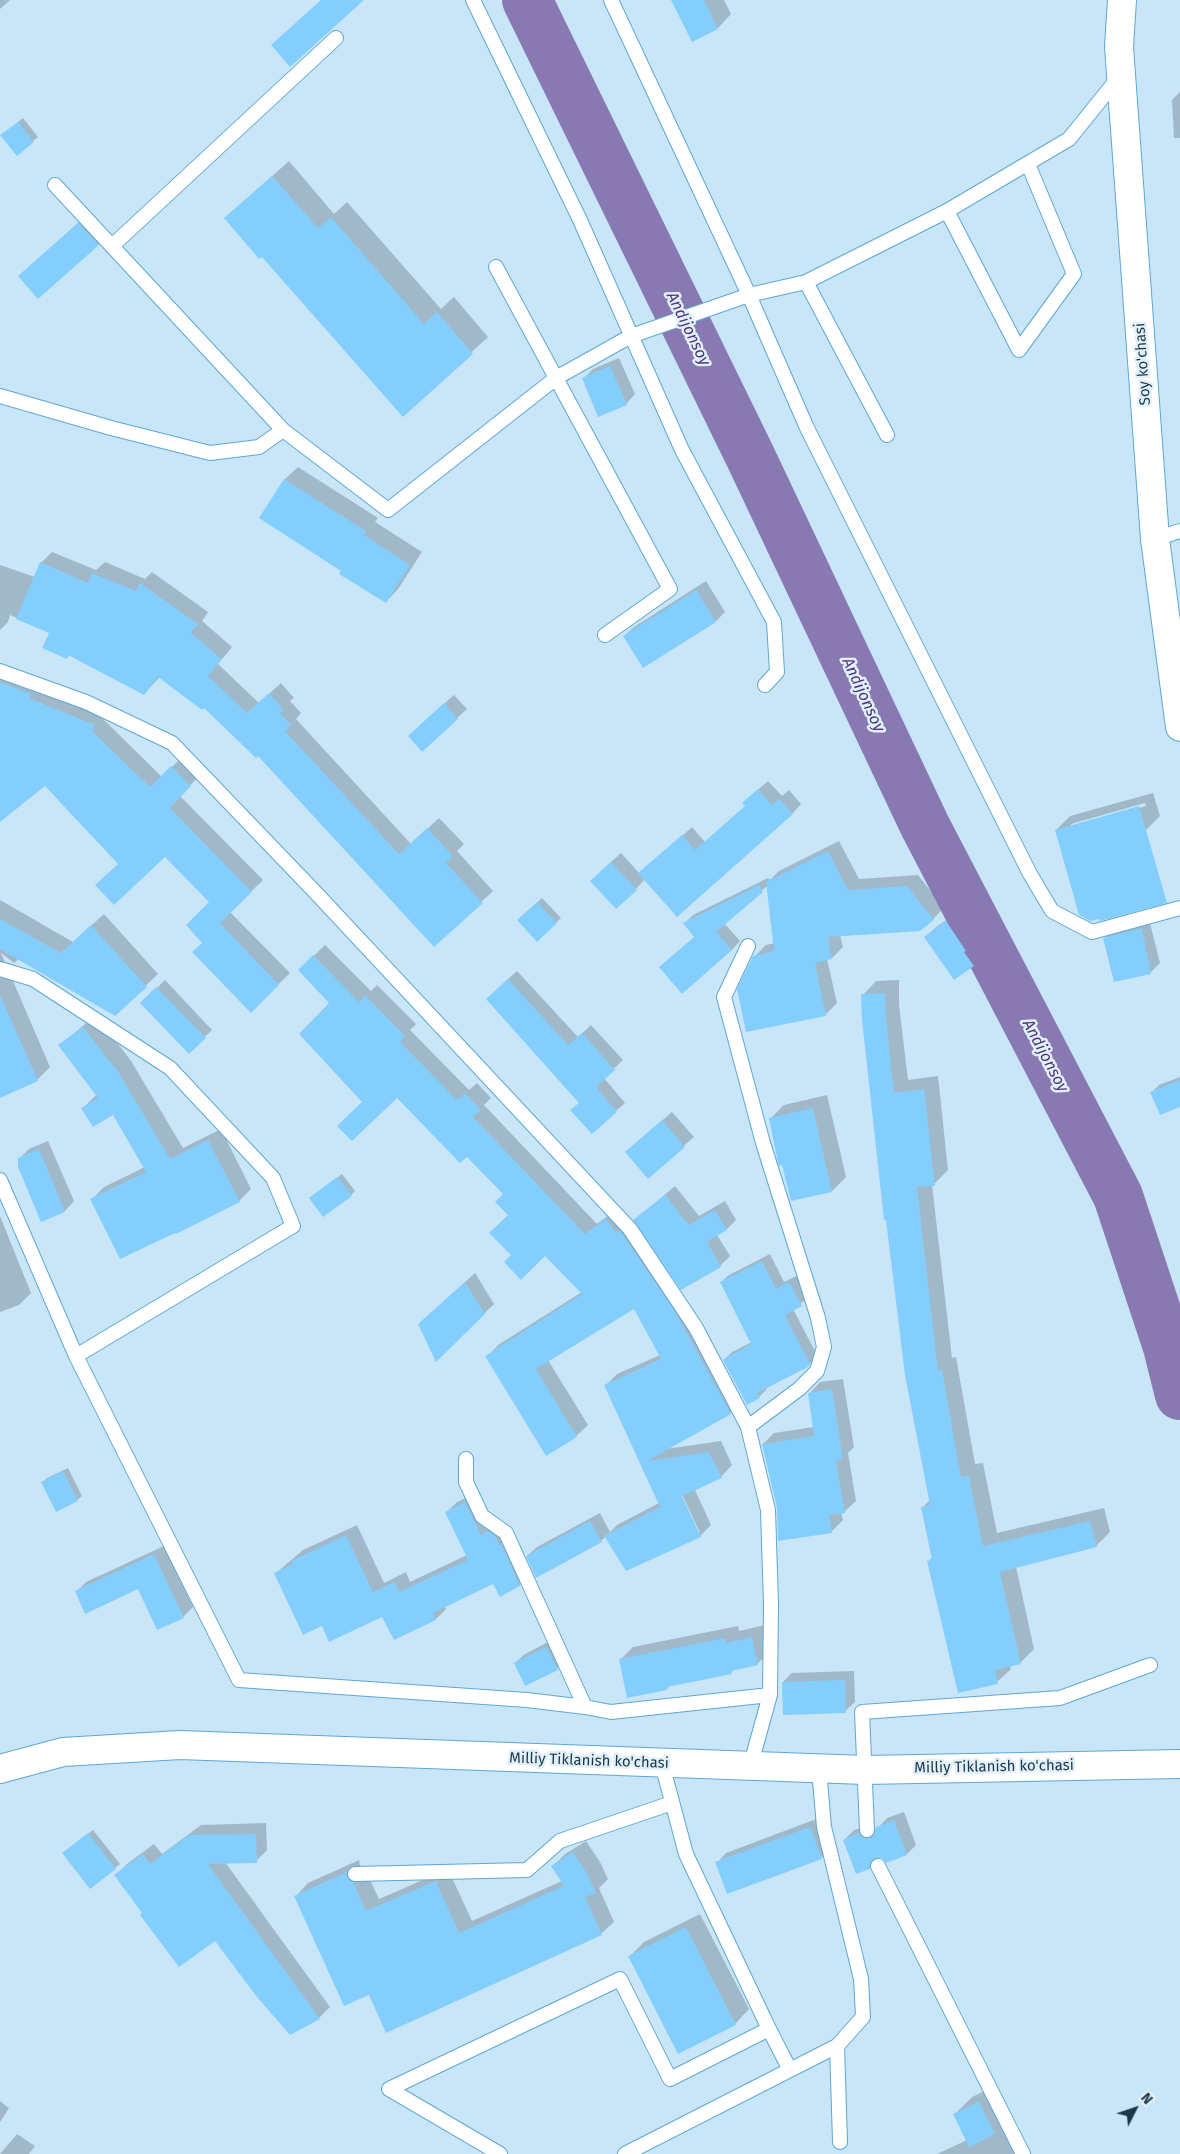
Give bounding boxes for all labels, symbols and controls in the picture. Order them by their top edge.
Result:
water label: Andijonsoy [662,289,714,369]
street label: Soy ko'chasi [1131,322,1155,406]
water label: Andijonsoy [837,655,889,735]
water label: Andijonsoy [1018,1016,1072,1096]
street label: Milliy Tiklanish ko'chasi [509,1749,669,1773]
street label: Milliy Tiklanish ko'chasi [914,1757,1074,1777]
north arrow [1110,2084,1160,2134]
text: N [1137,2090,1156,2108]

